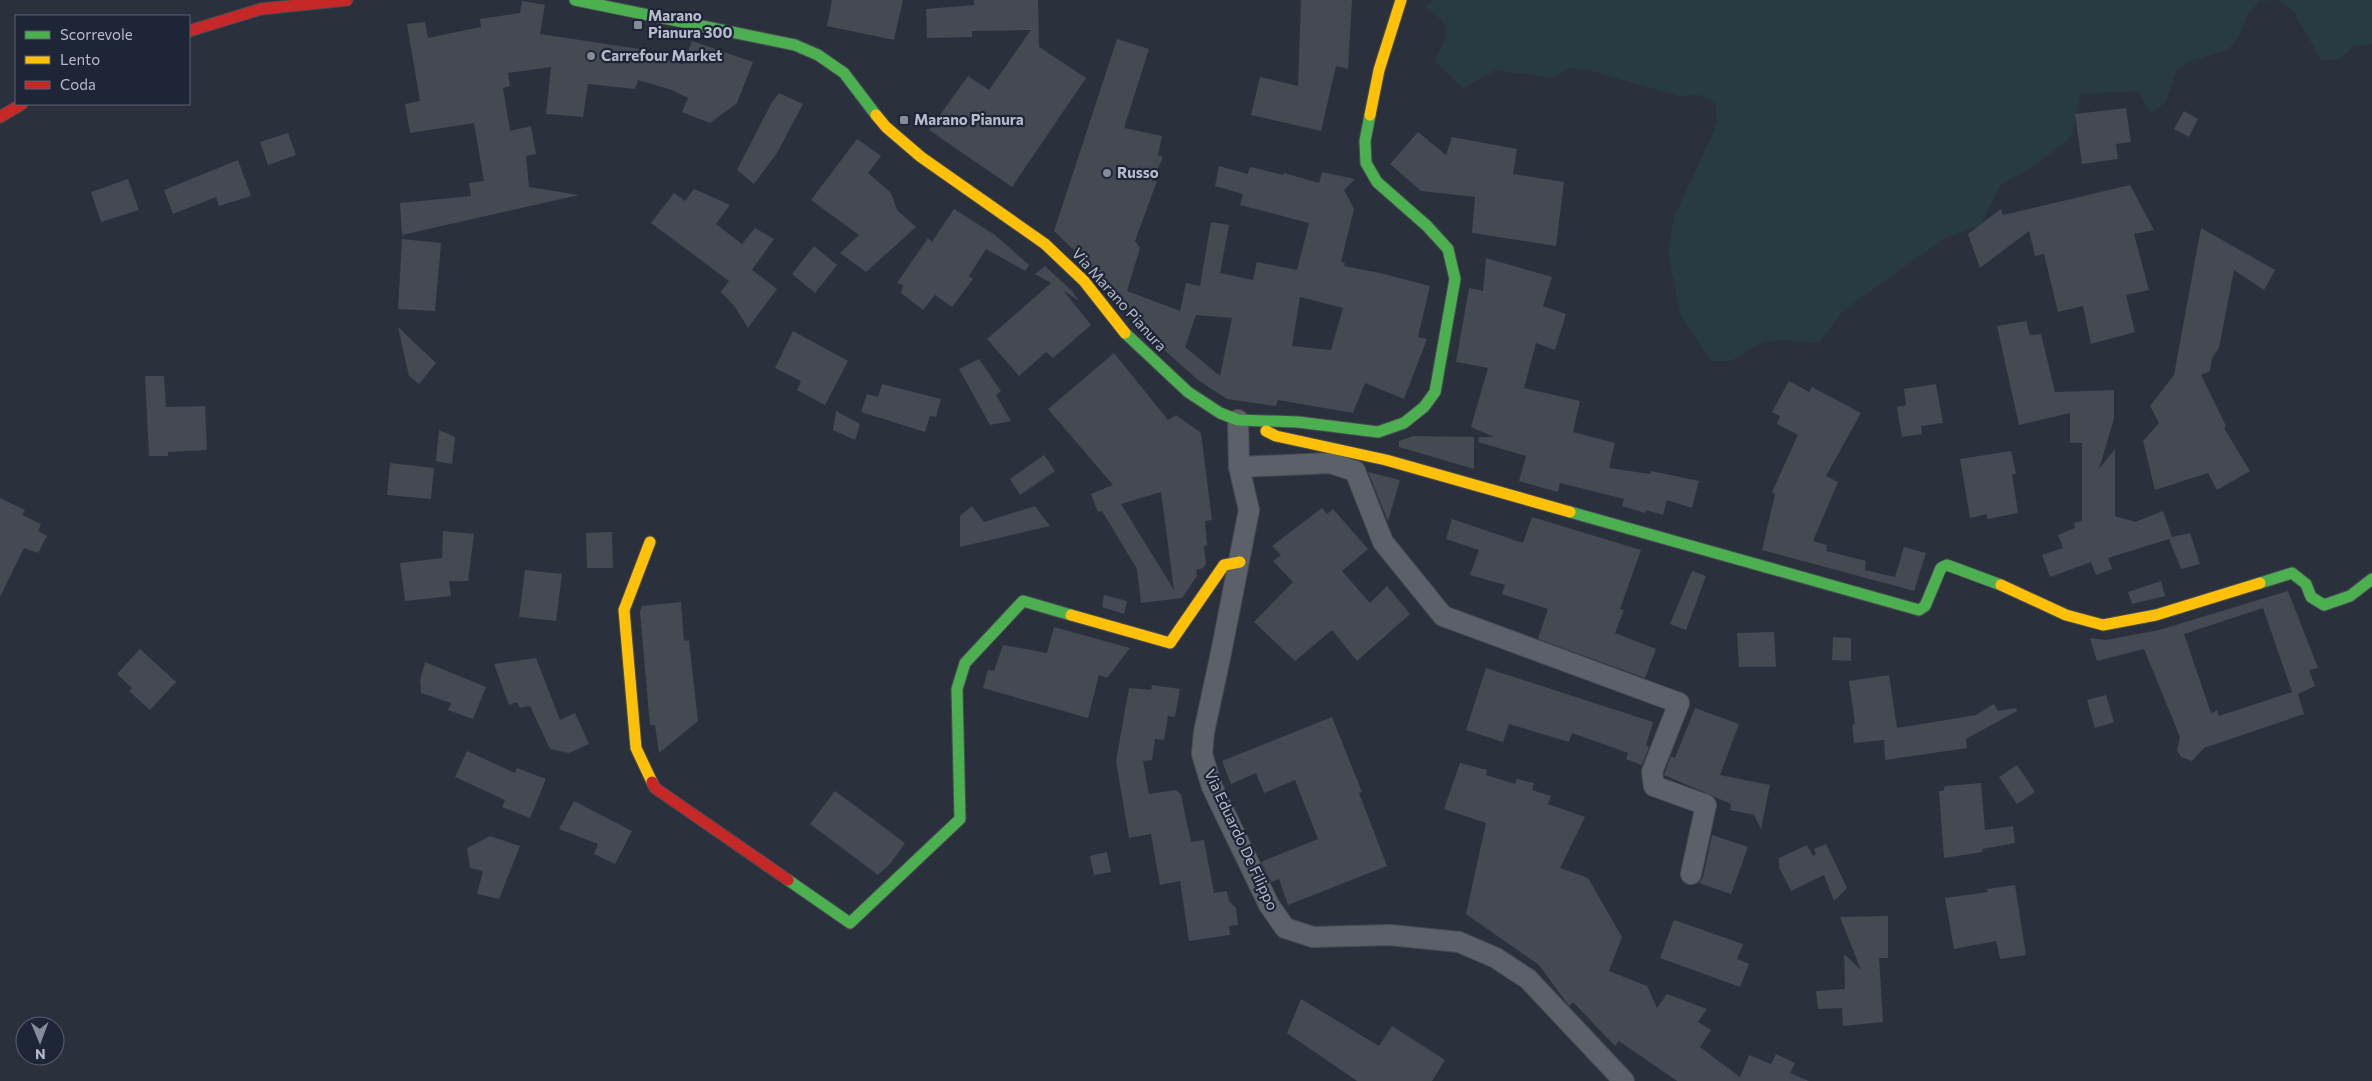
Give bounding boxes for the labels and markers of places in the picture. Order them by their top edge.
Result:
place label: Marano Pianura 300 [648,6,733,41]
marker: Marano Pianura 300 [632,19,644,31]
place label: Carrefour Market [601,46,722,64]
marker: Carrefour Market [585,50,597,62]
place label: Marano Pianura [914,110,1024,128]
marker: Marano Pianura [898,114,910,126]
place label: Russo [1117,163,1159,181]
marker: Russo [1101,167,1113,179]

